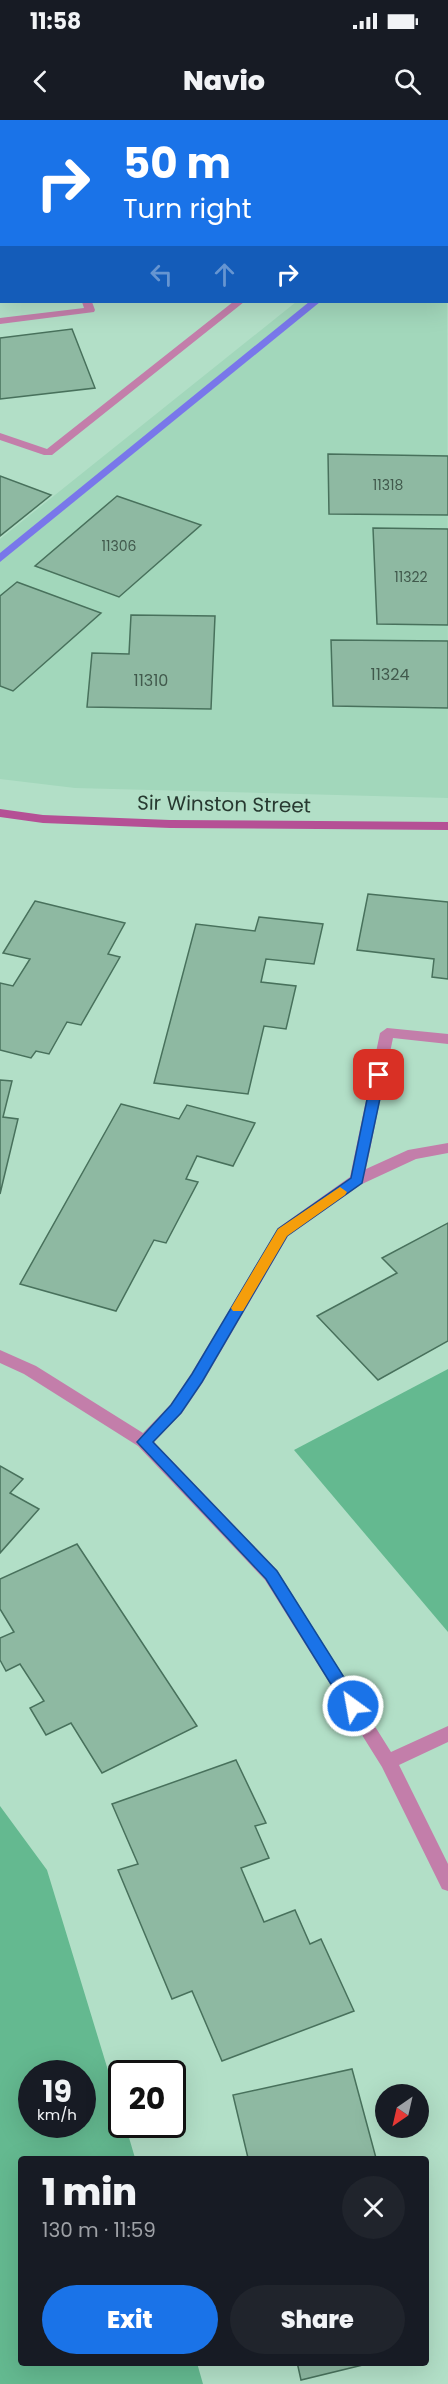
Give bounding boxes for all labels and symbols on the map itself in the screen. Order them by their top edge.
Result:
house number: 11318 [373,475,403,495]
house number: 11306 [102,536,137,556]
house number: 11322 [394,567,428,587]
house number: 11324 [371,663,409,686]
house number: 11310 [134,669,168,692]
street label: Sir Winston Street [137,788,311,820]
pin [353,1049,404,1100]
position arrow [321,1674,385,1738]
speed limit sign: 20 [108,2060,186,2138]
north arrow [375,2084,429,2138]

